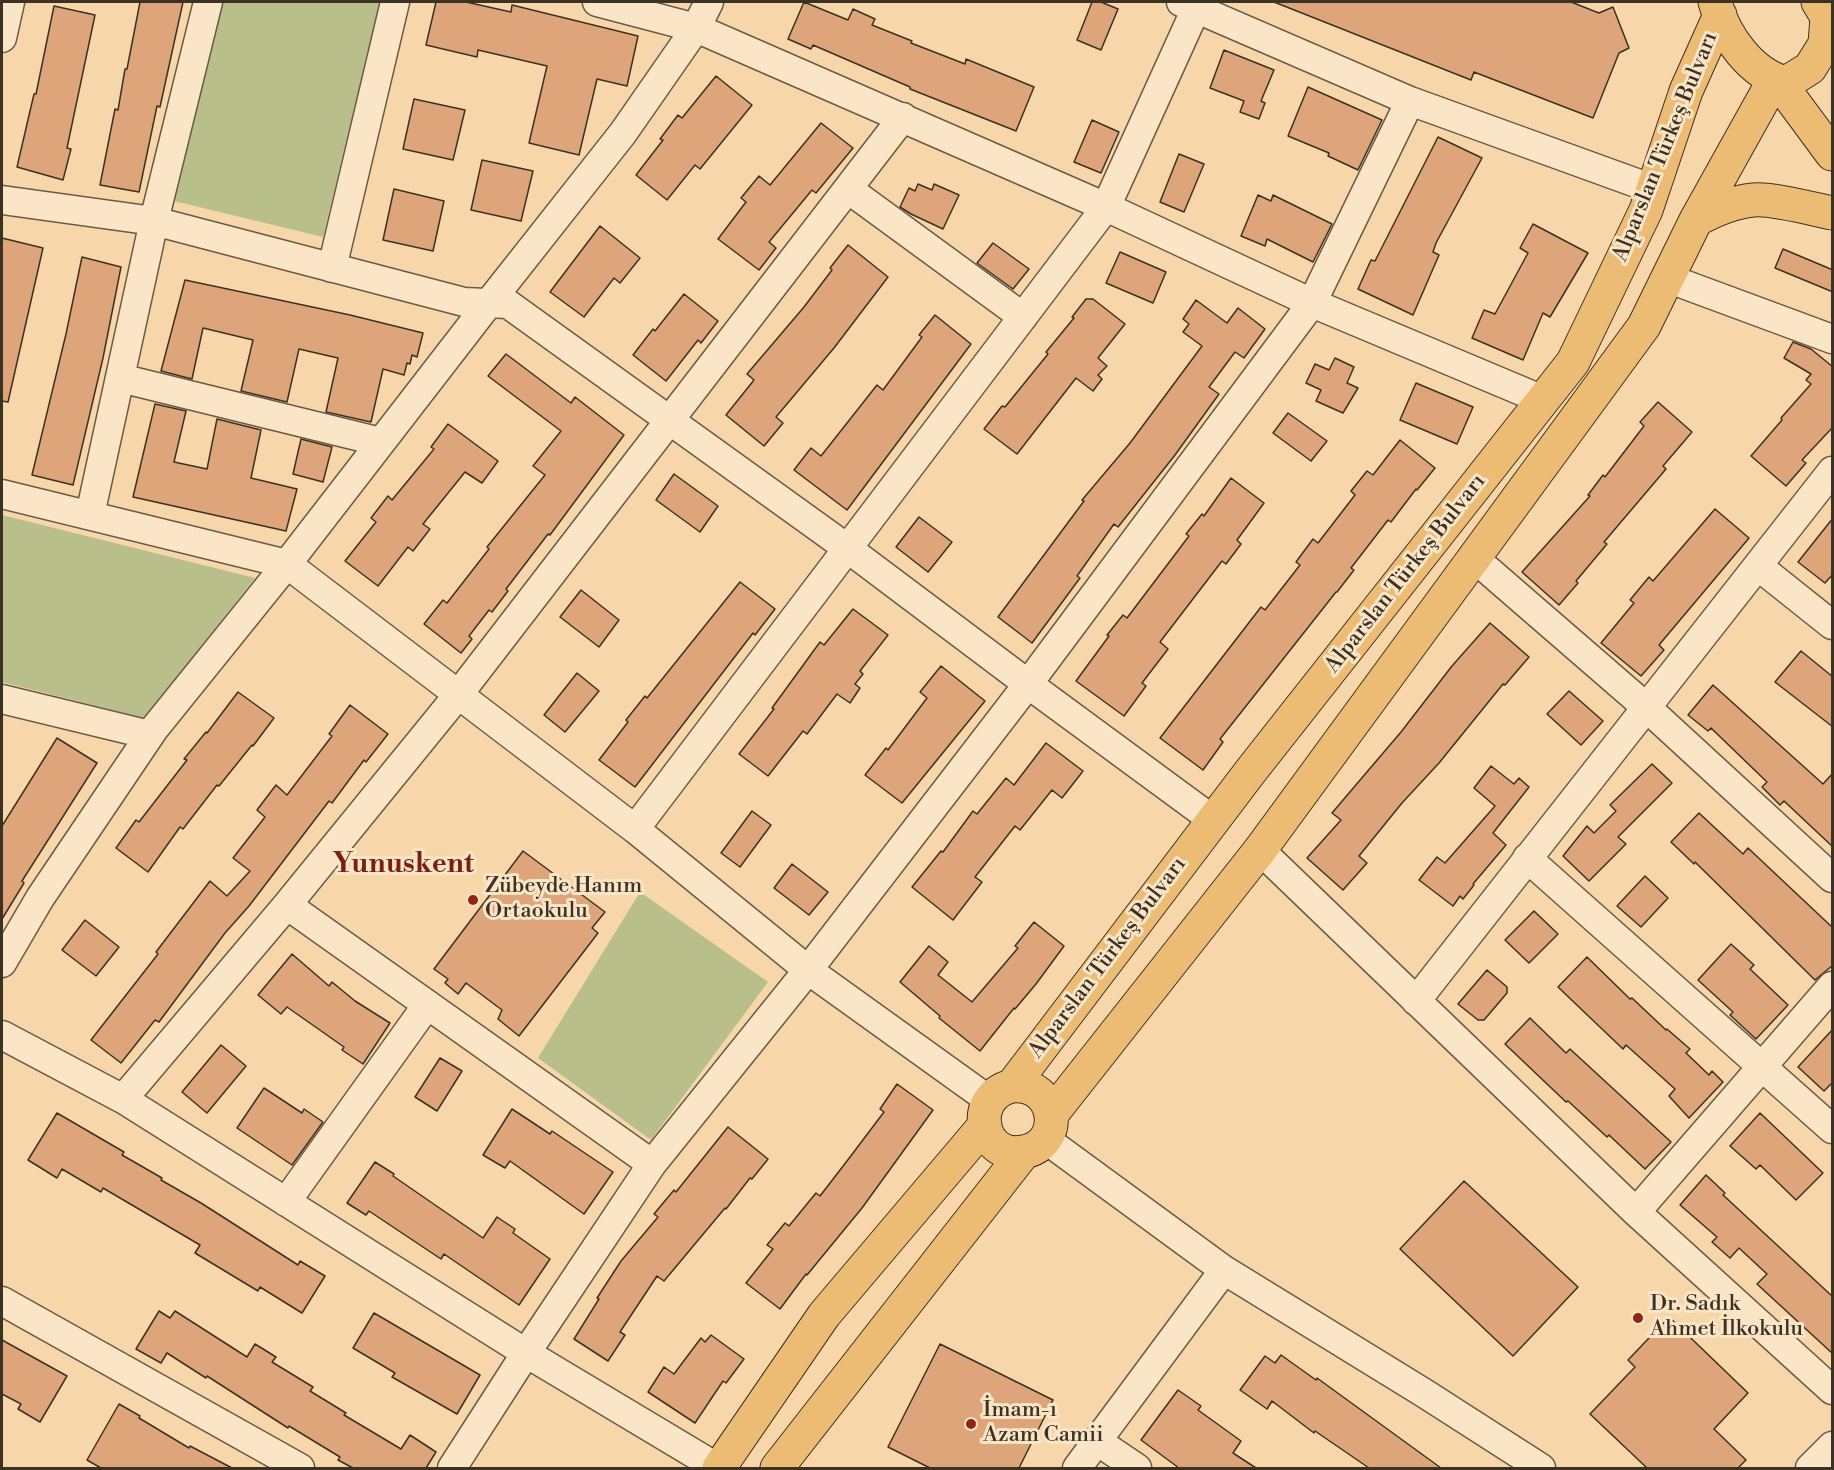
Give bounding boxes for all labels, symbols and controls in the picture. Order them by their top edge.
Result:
street label: Alparslan Türkeş Bulvarı [1608,28,1724,266]
street label: Alparslan Türkeş Bulvarı [1320,469,1492,679]
district label: Yunuskent [332,848,474,882]
street label: Alparslan Türkeş Bulvarı [1024,852,1192,1064]
place label: Zübeyde Hanım Ortaokulu [485,874,642,926]
marker: Zübeyde Hanım Ortaokulu [466,893,480,907]
place label: Dr. Sadık Ahmet İlkokulu [1650,1292,1803,1344]
marker: Dr. Sadık Ahmet İlkokulu [1631,1311,1645,1325]
place label: İmam-ı Azam Camii [983,1398,1104,1450]
marker: İmam-ı Azam Camii [964,1417,978,1431]

